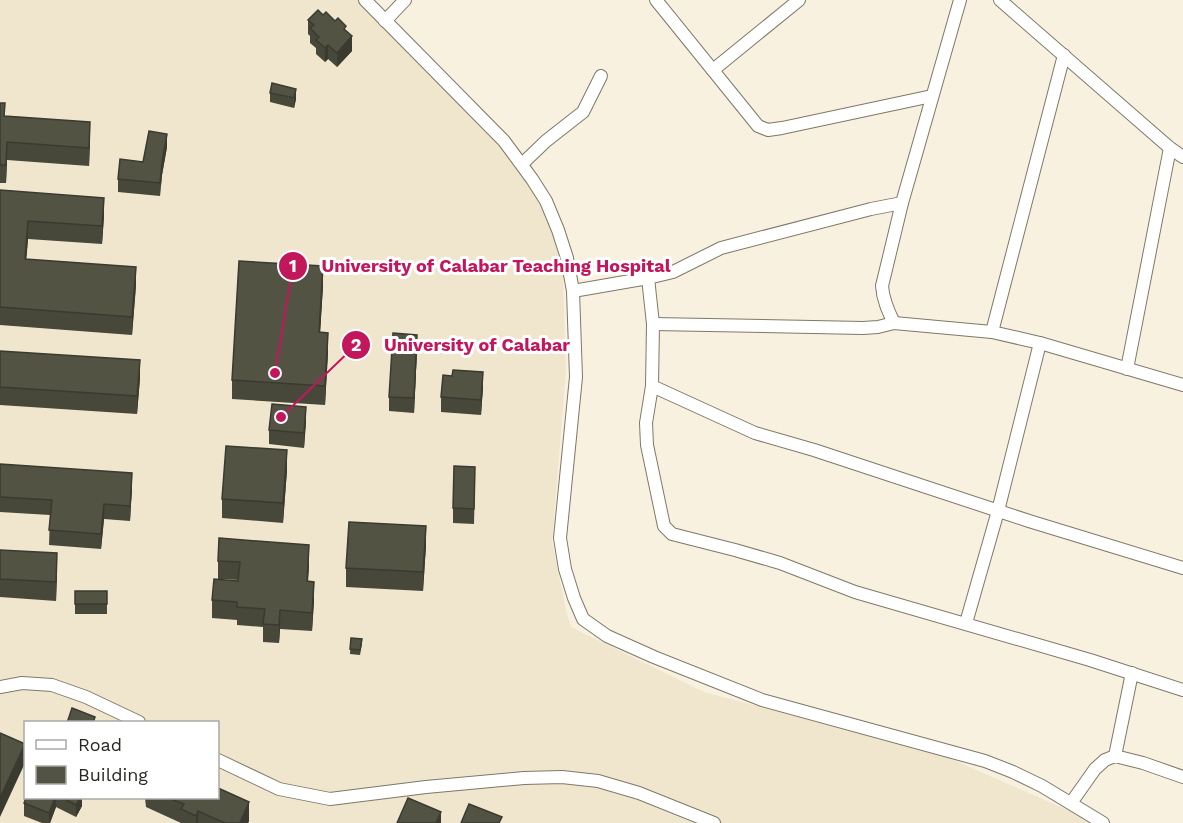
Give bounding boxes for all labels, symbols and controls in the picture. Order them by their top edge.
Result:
callout: University of Calabar Teaching Hospital [278,248,683,284]
text: 1 [289,255,297,276]
text: University of Calabar Teaching Hospital [321,255,671,276]
callout: University of Calabar [341,327,582,363]
text: 2 [351,334,361,355]
text: University of Calabar [384,334,570,355]
legend [24,721,219,799]
text: Road [78,734,122,755]
text: Building [78,764,148,785]

